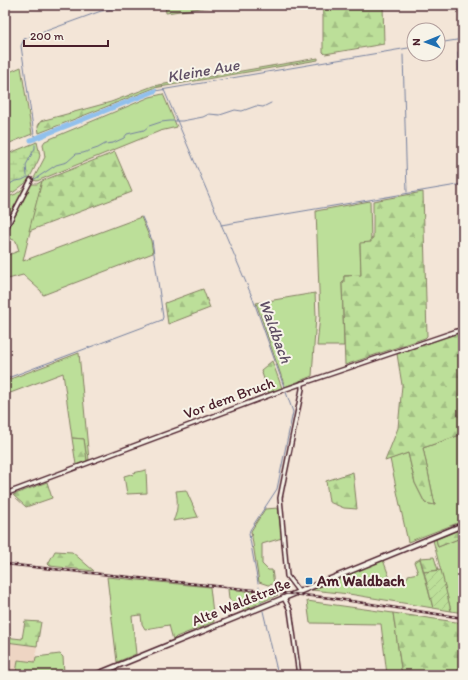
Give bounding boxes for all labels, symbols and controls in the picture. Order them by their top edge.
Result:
scale bar [24,22,108,48]
north arrow [406,22,446,62]
text: 200 m [30,29,64,43]
text: N [410,38,423,46]
water label: Kleine Aue [166,55,242,86]
water label: Waldbach [255,297,296,366]
street label: Vor dem Bruch [181,373,277,423]
place label: Am Waldbach [316,572,406,590]
street label: Alte Waldstraße [189,574,293,630]
marker: Am Waldbach [304,576,314,586]

